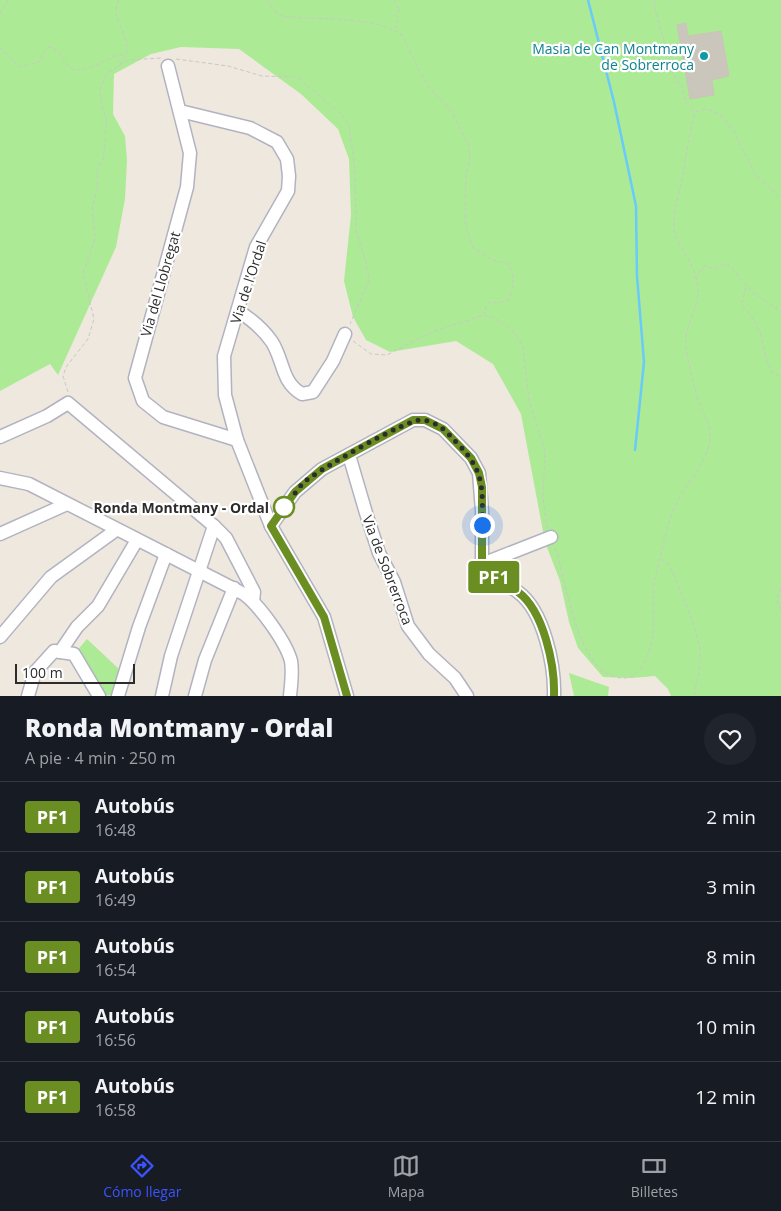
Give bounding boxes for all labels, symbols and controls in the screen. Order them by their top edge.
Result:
place label: Masia de Can Montmany de Sobrerroca [532,39,695,74]
marker: Masia de Can Montmany de Sobrerroca [698,50,710,62]
street label: Via del Llobregat [136,229,184,339]
street label: Via de l'Ordal [226,238,270,326]
marker: Ronda Montmany - Ordal [273,496,295,518]
place label: Ronda Montmany - Ordal [94,498,269,517]
street label: Via de Sobrerroca [358,512,418,628]
your location [470,513,495,538]
line badge: PF1 [465,561,523,593]
text: PF1 [478,565,510,589]
scale bar [15,661,135,684]
text: 100 m [22,663,63,682]
text: Ronda Montmany - Ordal [25,711,333,744]
button: heart [704,713,756,765]
text: A pie · 4 min · 250 m [25,747,176,769]
text: Autobús [95,793,175,819]
text: 2 min [706,804,756,830]
text: PF1 [37,805,68,829]
text: 16:48 [95,819,136,841]
text: Autobús [95,863,175,889]
text: 3 min [706,874,756,900]
text: PF1 [37,875,68,899]
text: 16:49 [95,889,136,911]
text: Autobús [95,933,175,959]
text: 8 min [706,944,756,970]
text: PF1 [37,945,68,969]
text: 16:54 [95,959,136,981]
text: Autobús [95,1003,175,1029]
text: 10 min [695,1014,756,1040]
text: PF1 [37,1015,68,1039]
text: 16:56 [95,1029,136,1051]
text: Autobús [95,1073,175,1099]
text: 12 min [695,1084,756,1110]
text: PF1 [37,1085,68,1109]
text: 16:58 [95,1099,136,1121]
tab: Cómo llegar [103,1152,181,1201]
tab: Mapa [388,1152,424,1201]
tab: Billetes [631,1152,678,1201]

